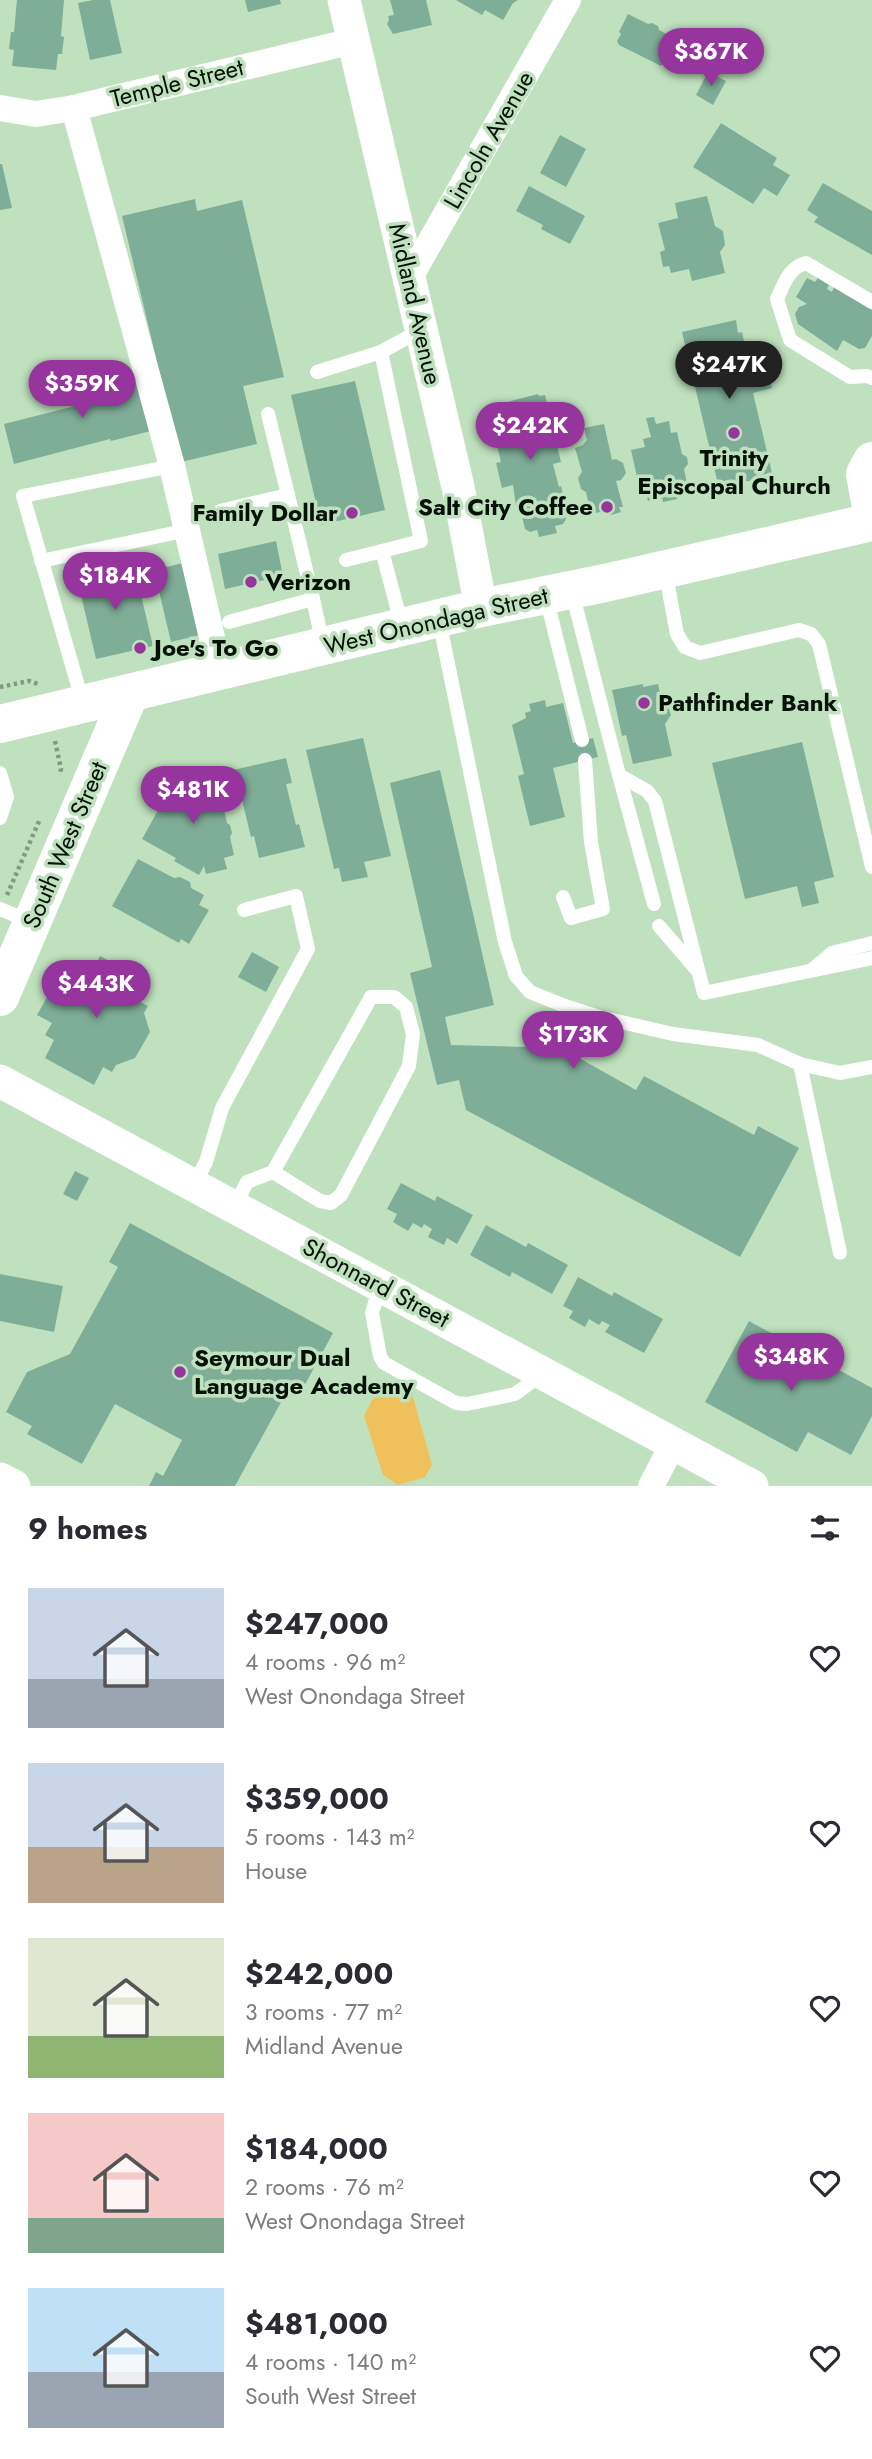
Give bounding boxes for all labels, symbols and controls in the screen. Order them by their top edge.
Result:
pin: $367K [662,28,760,88]
text: $367K [674,34,748,68]
street label: Temple Street [107,49,247,116]
street label: Lincoln Avenue [435,64,542,215]
street label: Midland Avenue [380,220,451,388]
pin: $247K [680,342,778,401]
text: $247K [691,347,767,381]
pin: $359K [33,360,131,420]
text: $359K [45,366,119,400]
pin: $242K [481,402,579,462]
text: $242K [492,408,568,442]
marker: Trinity Episcopal Church [726,425,742,441]
place label: Trinity Episcopal Church [637,440,831,503]
place label: Salt City Coffee [418,489,593,524]
place label: Family Dollar [193,495,338,530]
marker: Salt City Coffee [599,499,615,515]
marker: Family Dollar [344,505,360,521]
pin: $184K [66,552,164,612]
text: $184K [79,558,151,592]
place label: Verizon [264,564,351,599]
marker: Verizon [243,574,259,590]
street label: West Onondaga Street [320,578,552,663]
place label: Joe's To Go [150,630,278,665]
marker: Joe's To Go [132,640,148,656]
place label: Pathfinder Bank [658,685,837,720]
marker: Pathfinder Bank [636,695,652,711]
street label: South West Street [14,756,116,934]
pin: $481K [144,766,242,826]
text: $481K [157,772,229,806]
pin: $443K [47,960,145,1020]
text: $443K [58,966,134,1000]
pin: $173K [524,1012,622,1071]
text: $173K [538,1017,608,1051]
street label: Shonnard Street [297,1229,456,1336]
pin: $348K [742,1334,840,1393]
text: $348K [753,1339,829,1373]
place label: Seymour Dual Language Academy [194,1340,414,1403]
marker: Seymour Dual Language Academy [172,1364,188,1380]
text: 9 homes [28,1507,147,1550]
icon: filters [806,1509,844,1547]
text: $247,000 [245,1602,389,1645]
icon: home [84,1616,168,1700]
icon: heart [806,1639,844,1677]
text: 4 rooms · 96 m² [245,1645,405,1679]
text: West Onondaga Street [245,1679,464,1713]
text: $359,000 [245,1777,389,1820]
icon: home [84,1791,168,1875]
icon: heart [806,1814,844,1852]
text: 5 rooms · 143 m² [245,1820,415,1854]
text: House [245,1854,307,1888]
text: $242,000 [245,1952,393,1995]
icon: home [84,1966,168,2050]
icon: heart [806,1989,844,2027]
text: 3 rooms · 77 m² [245,1995,402,2029]
text: Midland Avenue [245,2029,403,2063]
text: $184,000 [245,2127,388,2170]
icon: home [84,2141,168,2225]
icon: heart [806,2164,844,2202]
text: 2 rooms · 76 m² [245,2170,404,2204]
text: West Onondaga Street [245,2204,464,2238]
text: $481,000 [245,2302,388,2345]
icon: home [84,2316,168,2400]
icon: heart [806,2339,844,2377]
text: 4 rooms · 140 m² [245,2345,416,2379]
text: South West Street [245,2379,416,2413]

